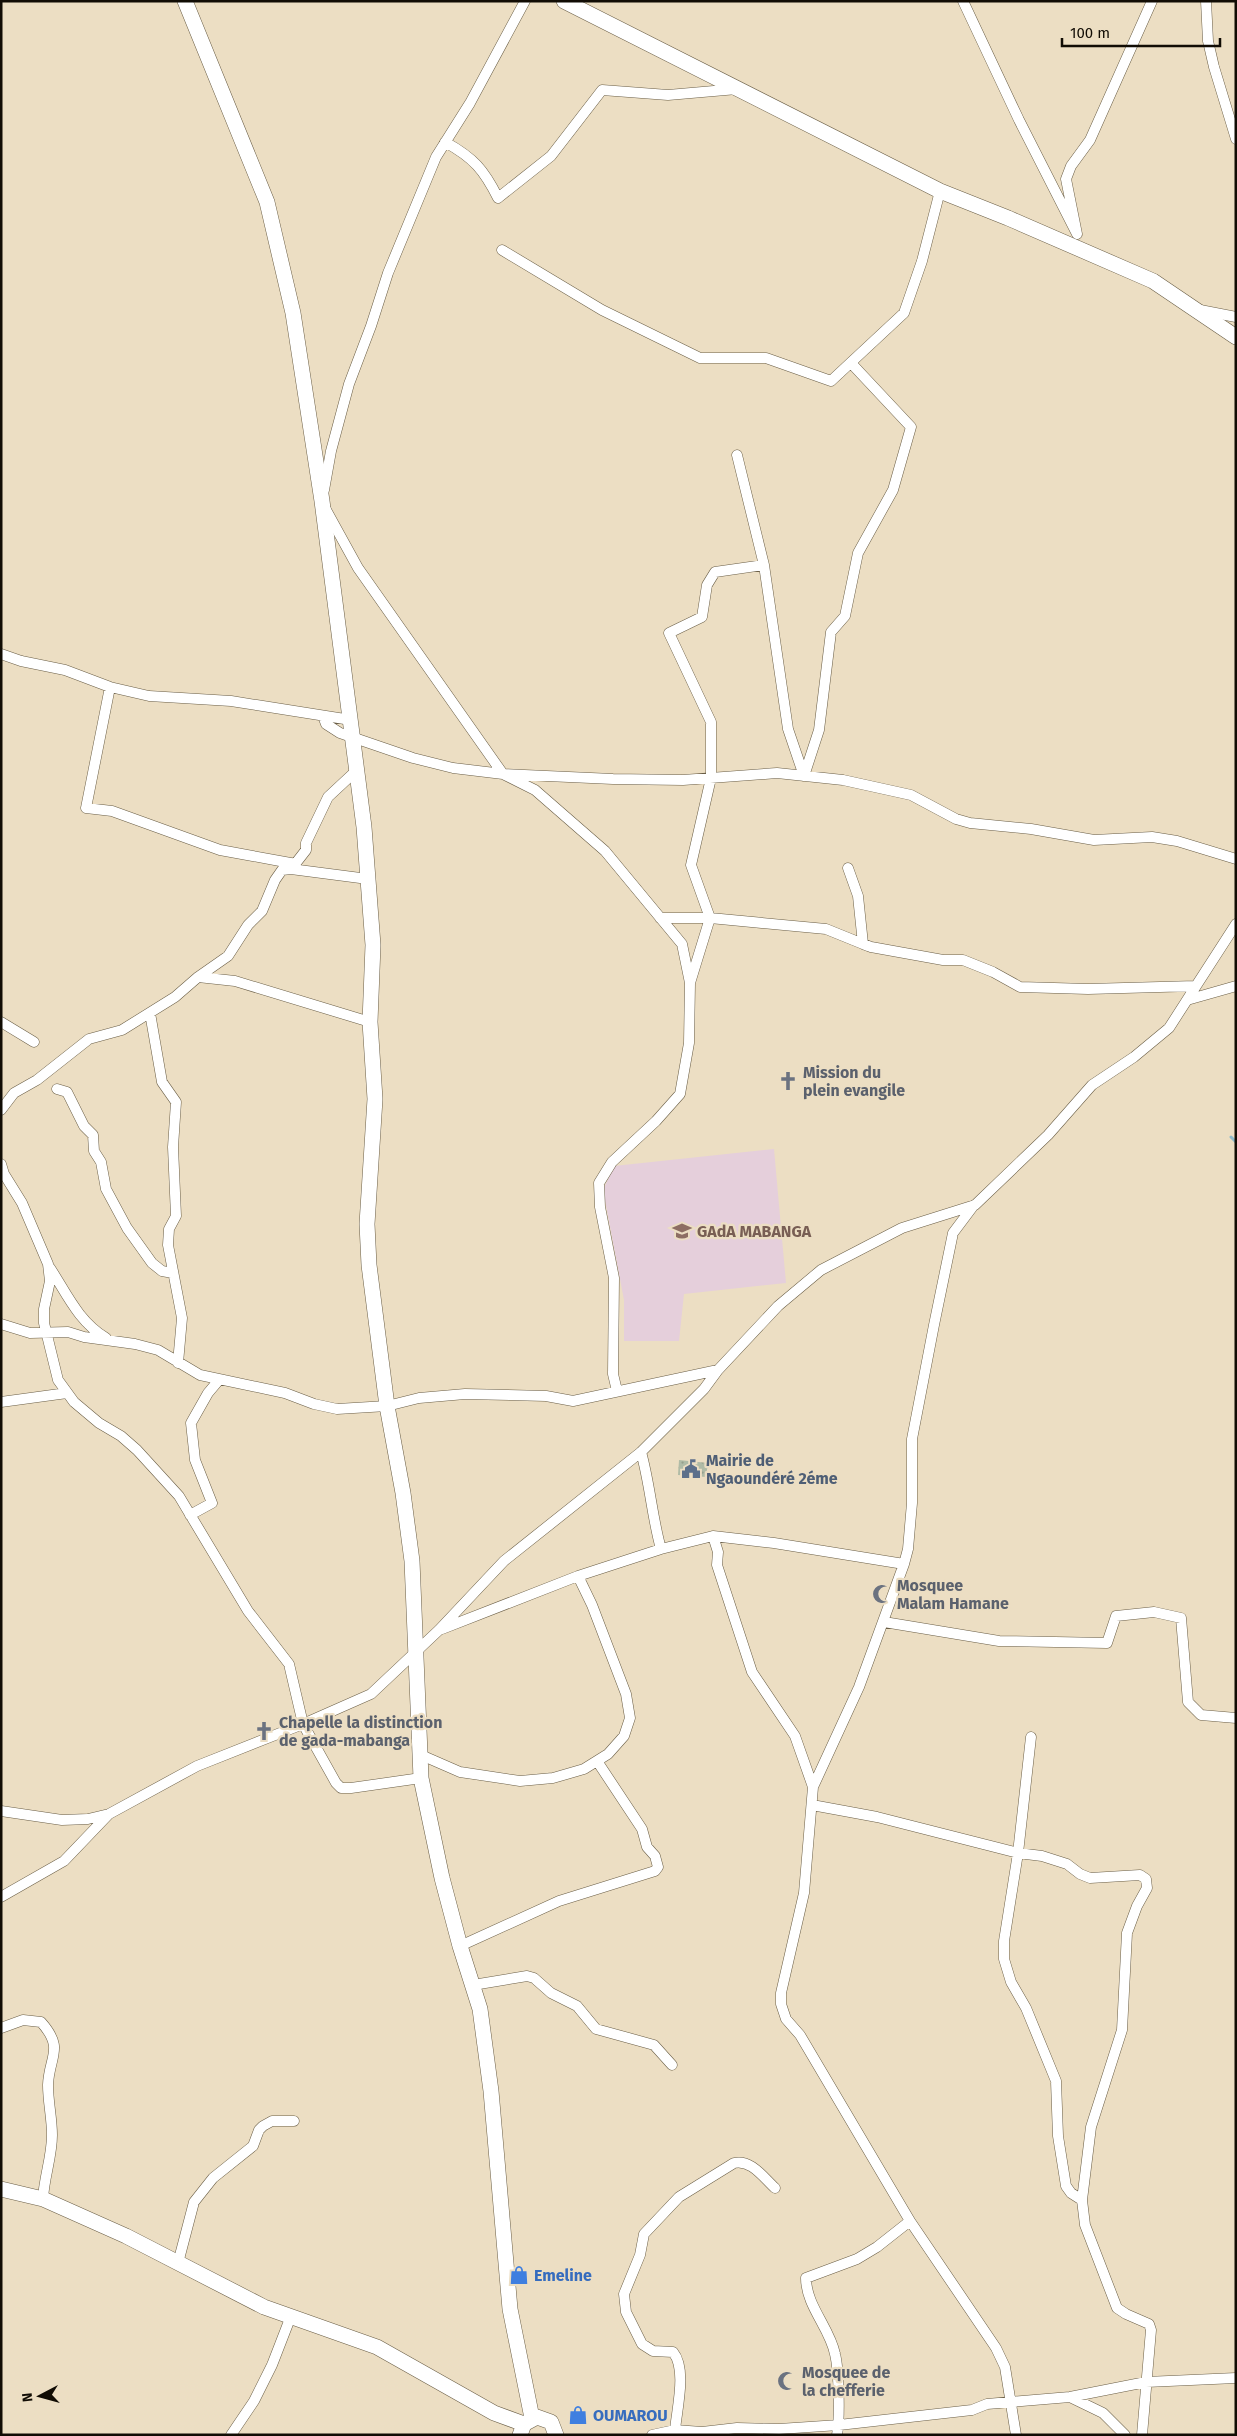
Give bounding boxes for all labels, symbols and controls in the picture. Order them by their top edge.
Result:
scale bar [1062,15,1220,47]
text: 100 m [1070,24,1110,42]
place label: Mission du plein evangile [803,1063,905,1100]
church icon: Mission du plein evangile [777,1070,799,1092]
school or university icon: GAdA MABANGA [671,1220,693,1242]
place label: GAdA MABANGA [697,1222,812,1241]
place label: Mairie de Ngaoundéré 2éme [706,1451,838,1488]
public building icon: Mairie de Ngaoundéré 2éme [680,1458,702,1480]
place label: Mosquee Malam Hamane [897,1576,1009,1613]
mosque icon: Mosquee Malam Hamane [871,1583,893,1605]
place label: Chapelle la distinction de gada-mabanga [279,1713,442,1750]
church icon: Chapelle la distinction de gada-mabanga [253,1720,275,1742]
shop icon: Emeline [508,2264,530,2286]
place label: Emeline [534,2266,592,2285]
place label: Mosquee de la chefferie [802,2363,890,2400]
mosque icon: Mosquee de la chefferie [776,2370,798,2392]
north arrow [15,2371,65,2421]
text: N [19,2392,37,2403]
shop icon: OUMAROU [567,2404,589,2426]
place label: OUMAROU [593,2406,668,2425]

